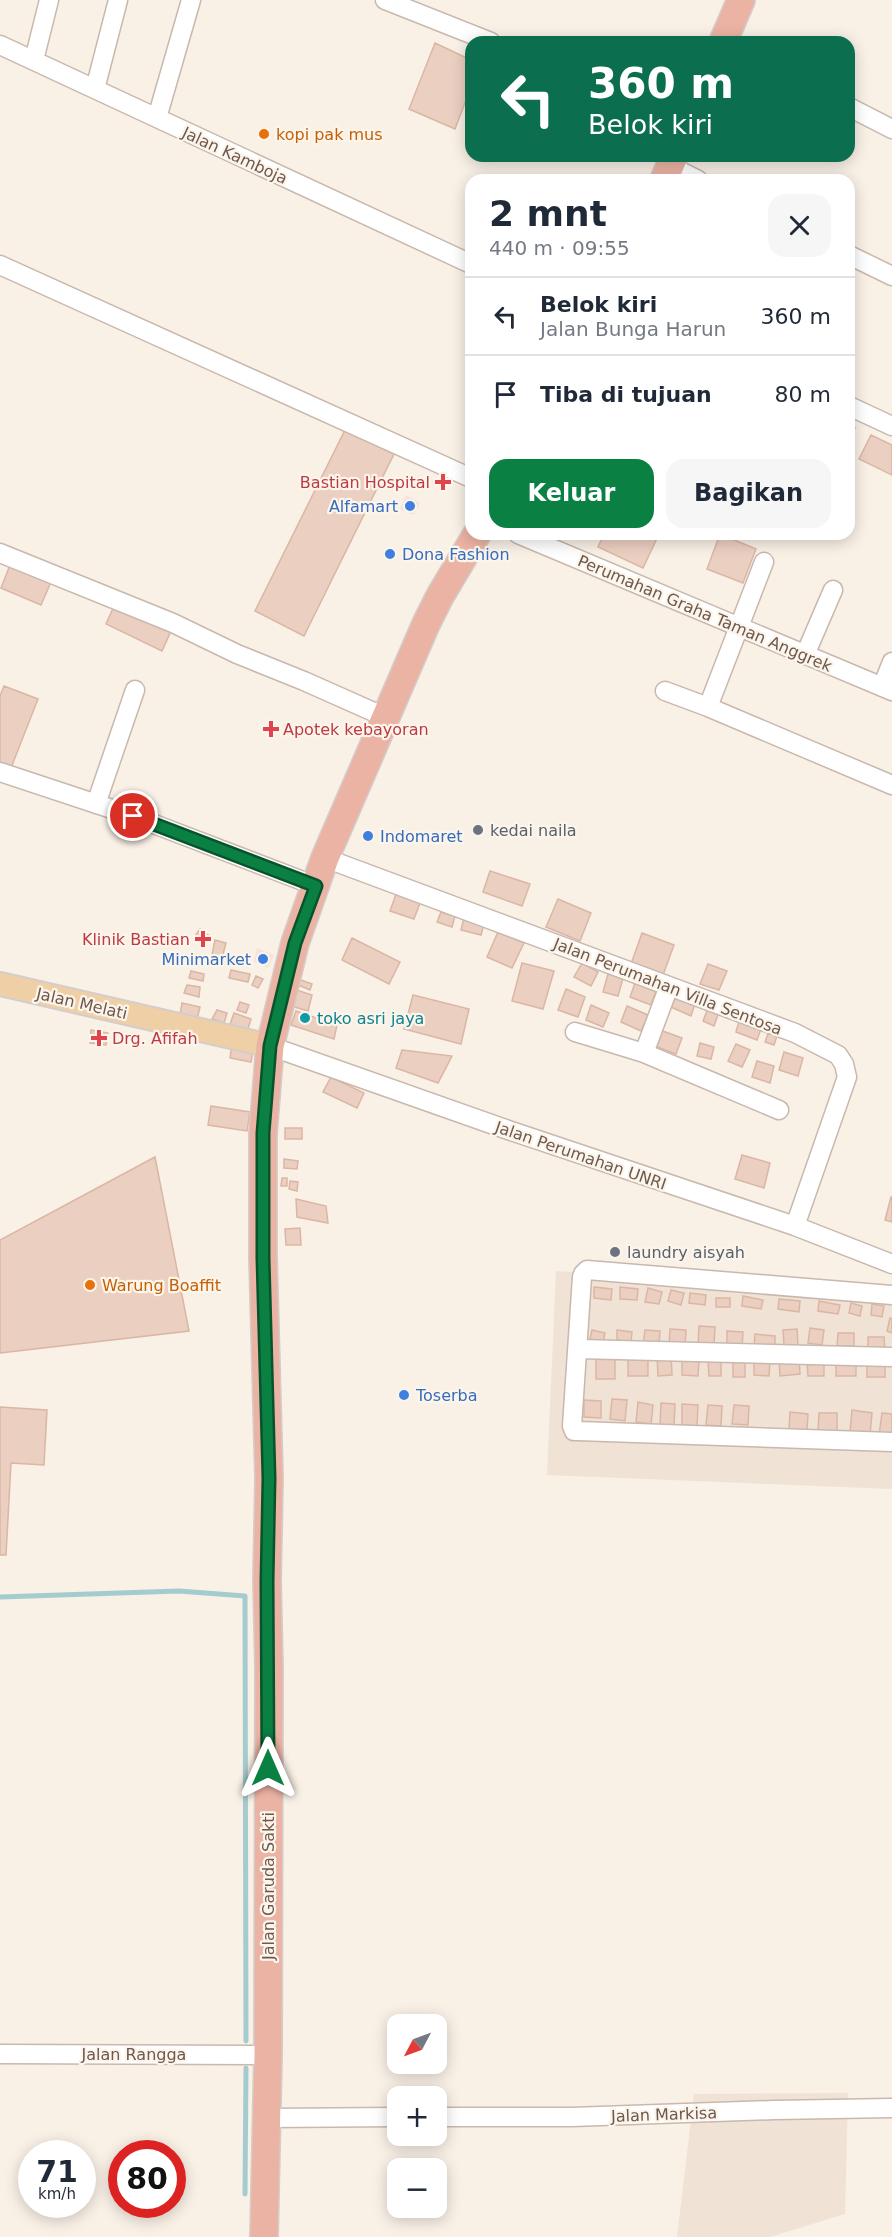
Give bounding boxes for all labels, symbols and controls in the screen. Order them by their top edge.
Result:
text: 360 m [588,59,734,108]
icon: left [489,60,567,138]
text: Belok kiri [588,109,713,140]
street label: Jalan Kamboja [178,122,290,188]
place label: kopi pak mus [276,125,383,144]
marker: kopi pak mus [257,127,271,141]
text: 2 mnt [489,193,607,234]
button: close [768,194,831,257]
text: 440 m · 09:55 [489,236,630,260]
text: Belok kiri [540,292,657,317]
icon: left [489,300,522,333]
text: 360 m [761,304,831,329]
text: Jalan Bunga Harun [540,317,726,341]
icon: arrive [489,378,522,411]
text: Tiba di tujuan [540,382,712,407]
text: 80 m [775,382,831,407]
button: Keluar [489,459,654,528]
button: Bagikan [666,459,831,528]
place label: Bastian Hospital [300,473,430,492]
marker: Bastian Hospital [434,473,452,491]
place label: Alfamart [329,497,398,516]
marker: Alfamart [403,499,417,513]
place label: Dona Fashion [402,545,510,564]
marker: Dona Fashion [383,547,397,561]
street label: Perumahan Graha Taman Anggrek [575,551,835,676]
place label: Apotek kebayoran [283,720,429,739]
marker: Apotek kebayoran [264,722,278,736]
pin [107,790,158,841]
icon: arrive [116,799,149,832]
place label: kedai naila [490,821,577,840]
marker: kedai naila [471,823,485,837]
place label: Indomaret [380,827,463,846]
marker: Indomaret [361,829,375,843]
place label: Klinik Bastian [82,930,190,949]
marker: Klinik Bastian [194,930,212,948]
street label: Jalan Perumahan Villa Sentosa [550,934,785,1039]
place label: Minimarket [161,950,251,969]
marker: Minimarket [256,952,270,966]
street label: Jalan Melati [34,984,129,1023]
place label: toko asri jaya [317,1009,424,1028]
marker: toko asri jaya [298,1011,312,1025]
marker: Drg. Afifah [90,1029,108,1047]
place label: Drg. Afifah [112,1029,198,1048]
street label: Jalan Perumahan UNRI [492,1117,669,1194]
place label: laundry aisyah [627,1243,745,1262]
marker: laundry aisyah [608,1245,622,1259]
place label: Warung Boaffit [102,1276,221,1295]
marker: Warung Boaffit [83,1278,97,1292]
place label: Toserba [415,1386,478,1405]
marker: Toserba [397,1388,411,1402]
position arrow [236,1736,300,1800]
street label: Jalan Garuda Sakti [259,1812,278,1961]
north arrow [387,2014,447,2074]
map controls [387,2014,447,2218]
street label: Jalan Rangga [81,2045,186,2064]
button: + [387,2086,447,2146]
street label: Jalan Markisa [610,2103,717,2126]
speed limit sign: 80 [108,2140,186,2218]
text: 71 [36,2154,78,2189]
button: − [387,2158,447,2218]
text: km/h [38,2185,76,2203]

